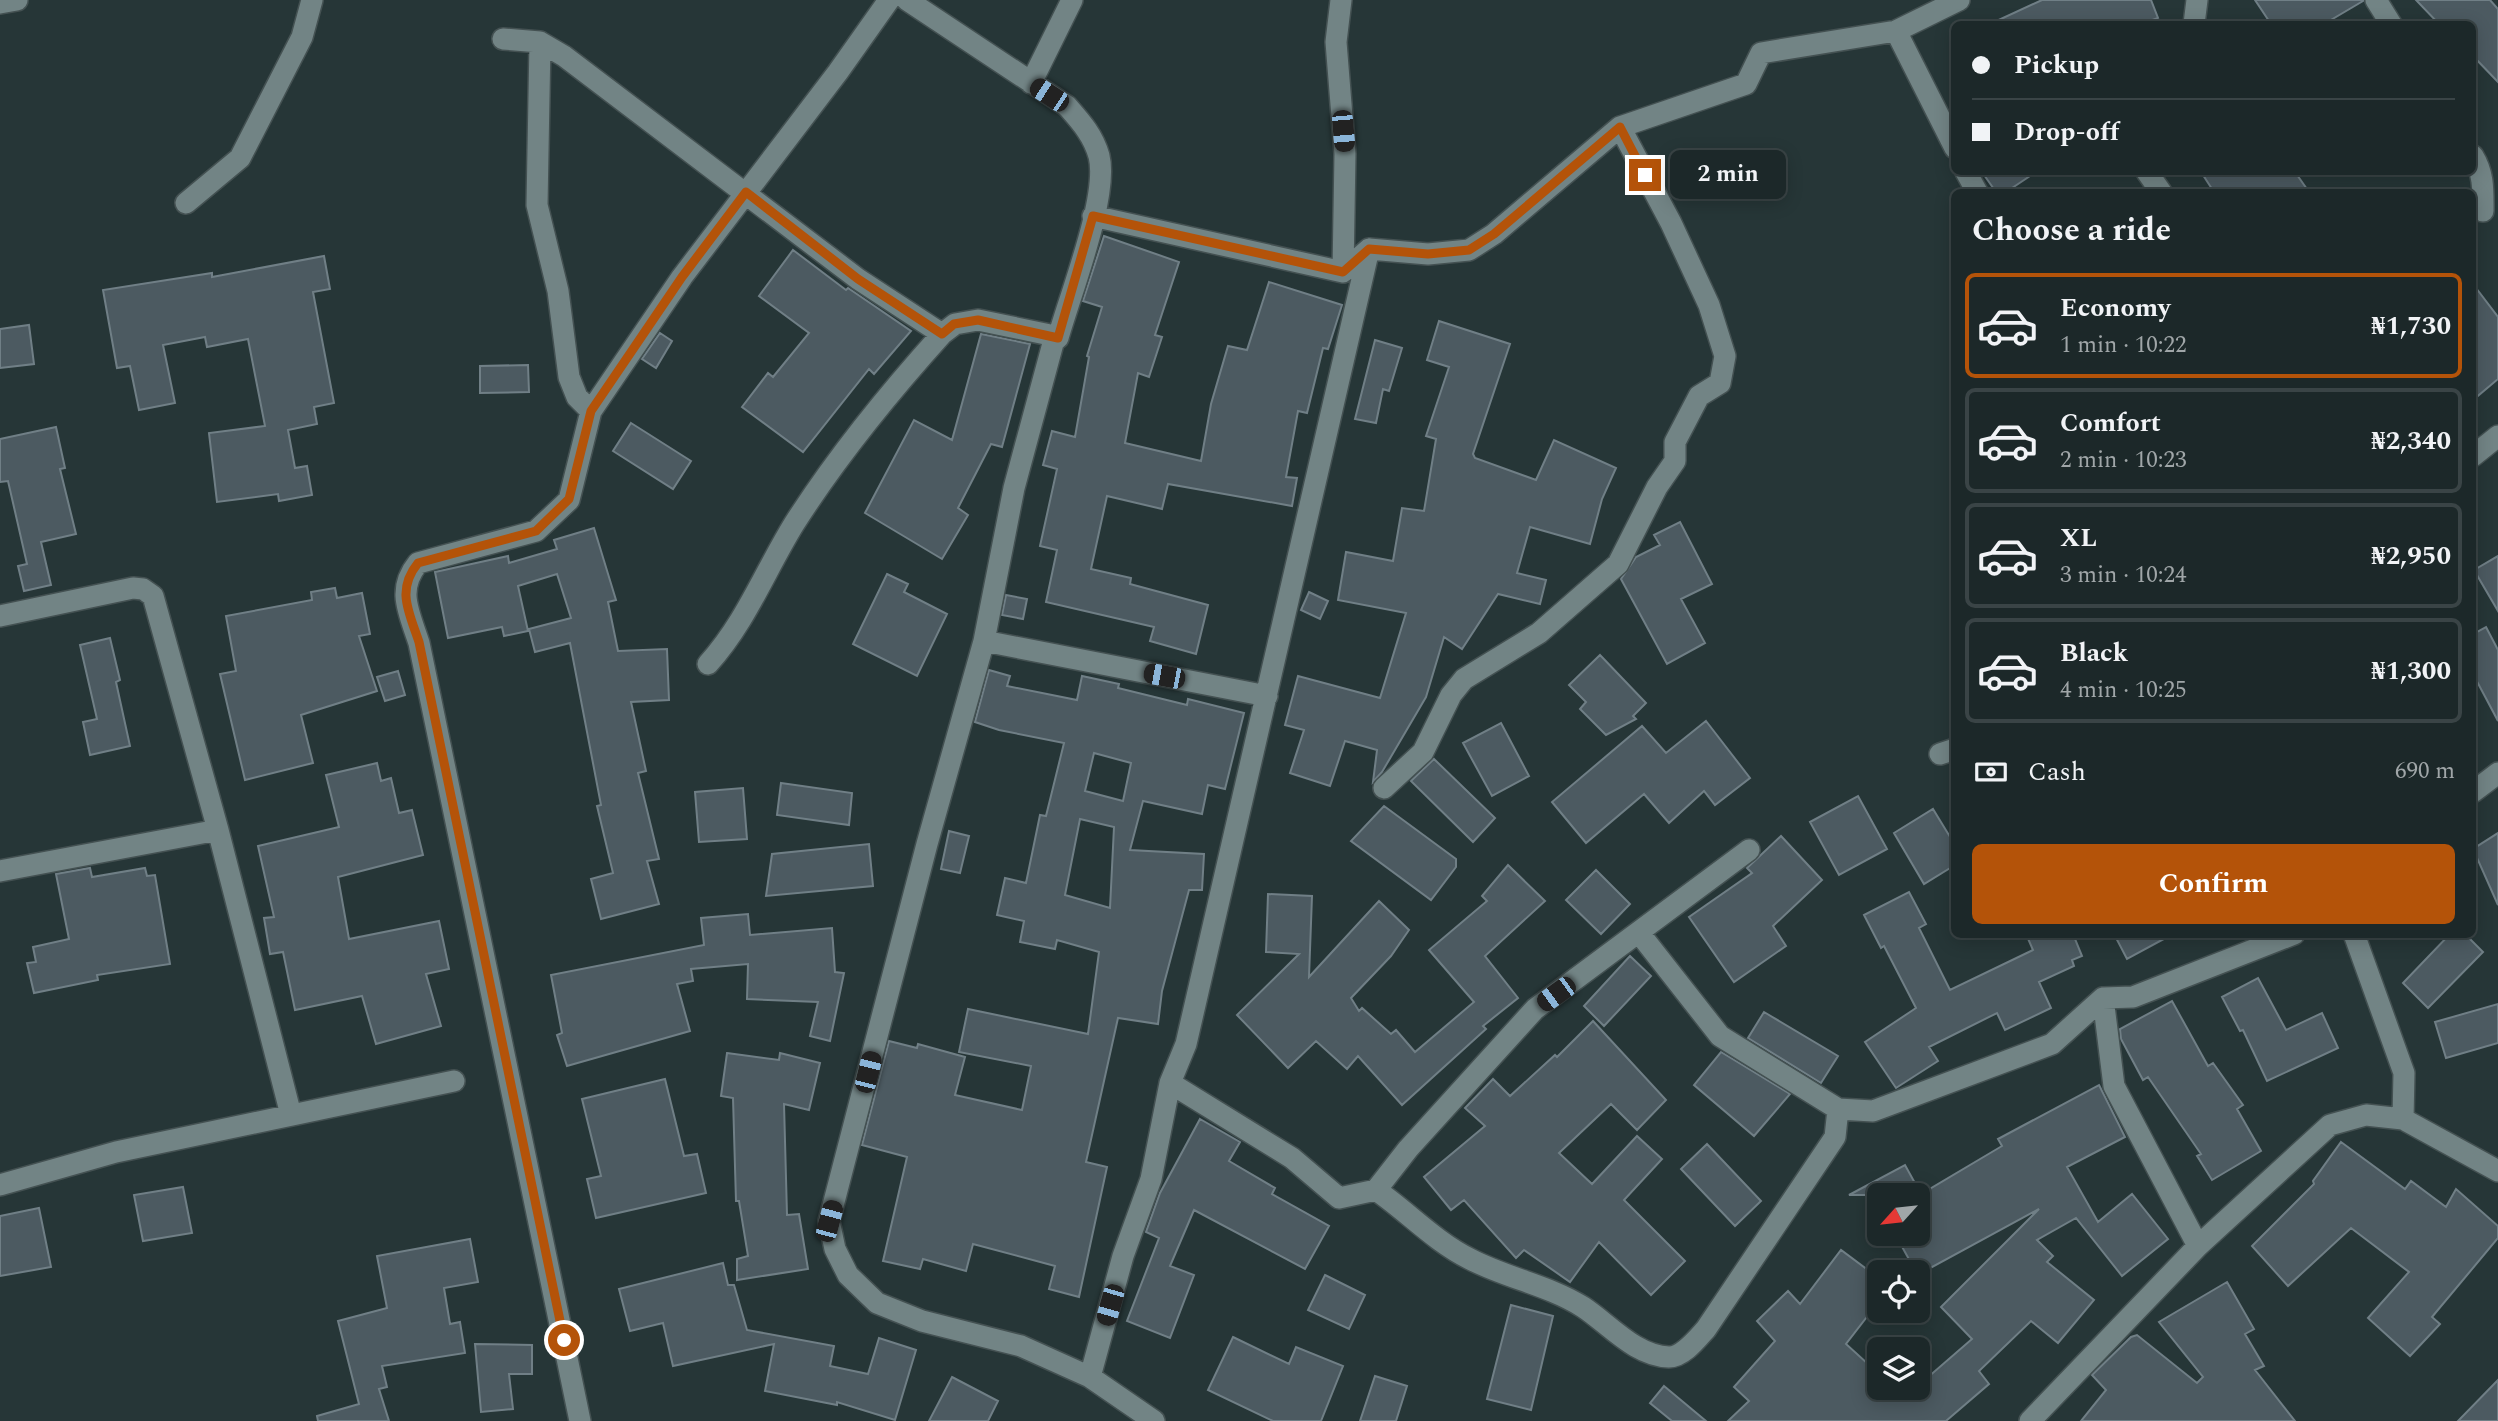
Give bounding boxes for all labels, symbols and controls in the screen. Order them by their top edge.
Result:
text: Pickup [2014,45,2099,85]
car [1026,75,1073,115]
car [1331,109,1356,153]
text: Drop-off [2014,112,2119,152]
callout: 2 min [1670,150,1785,200]
text: 2 min [1697,157,1759,192]
route end [1629,159,1661,191]
text: Choose a ride [1972,206,2171,255]
text: Economy [2060,288,2170,328]
icon: car [1976,294,2039,357]
text: ₦1,730 [2371,306,2451,346]
text: 1 min · 10:22 [2060,328,2187,363]
text: Comfort [2060,403,2161,443]
icon: car [1976,409,2039,472]
text: ₦2,340 [2371,421,2451,461]
text: 2 min · 10:23 [2060,443,2187,478]
text: XL [2060,518,2097,558]
icon: car [1976,524,2039,587]
text: ₦2,950 [2371,536,2451,576]
text: 3 min · 10:24 [2060,558,2187,593]
text: Black [2060,633,2128,673]
icon: car [1976,639,2039,702]
text: ₦1,300 [2371,651,2451,691]
car [1142,662,1187,690]
text: 4 min · 10:25 [2060,673,2187,708]
text: Cash [2028,752,2086,792]
icon: cash [1972,753,2010,791]
text: 690 m [2395,754,2455,789]
button: Confirm [1972,844,2455,924]
car [1533,973,1580,1015]
car [853,1049,884,1095]
north arrow [1867,1183,1930,1246]
map controls [1867,1183,1930,1400]
car [814,1198,845,1244]
button: locate [1867,1260,1930,1323]
car [1095,1282,1126,1328]
route start [548,1324,580,1356]
button: layers [1867,1337,1930,1400]

